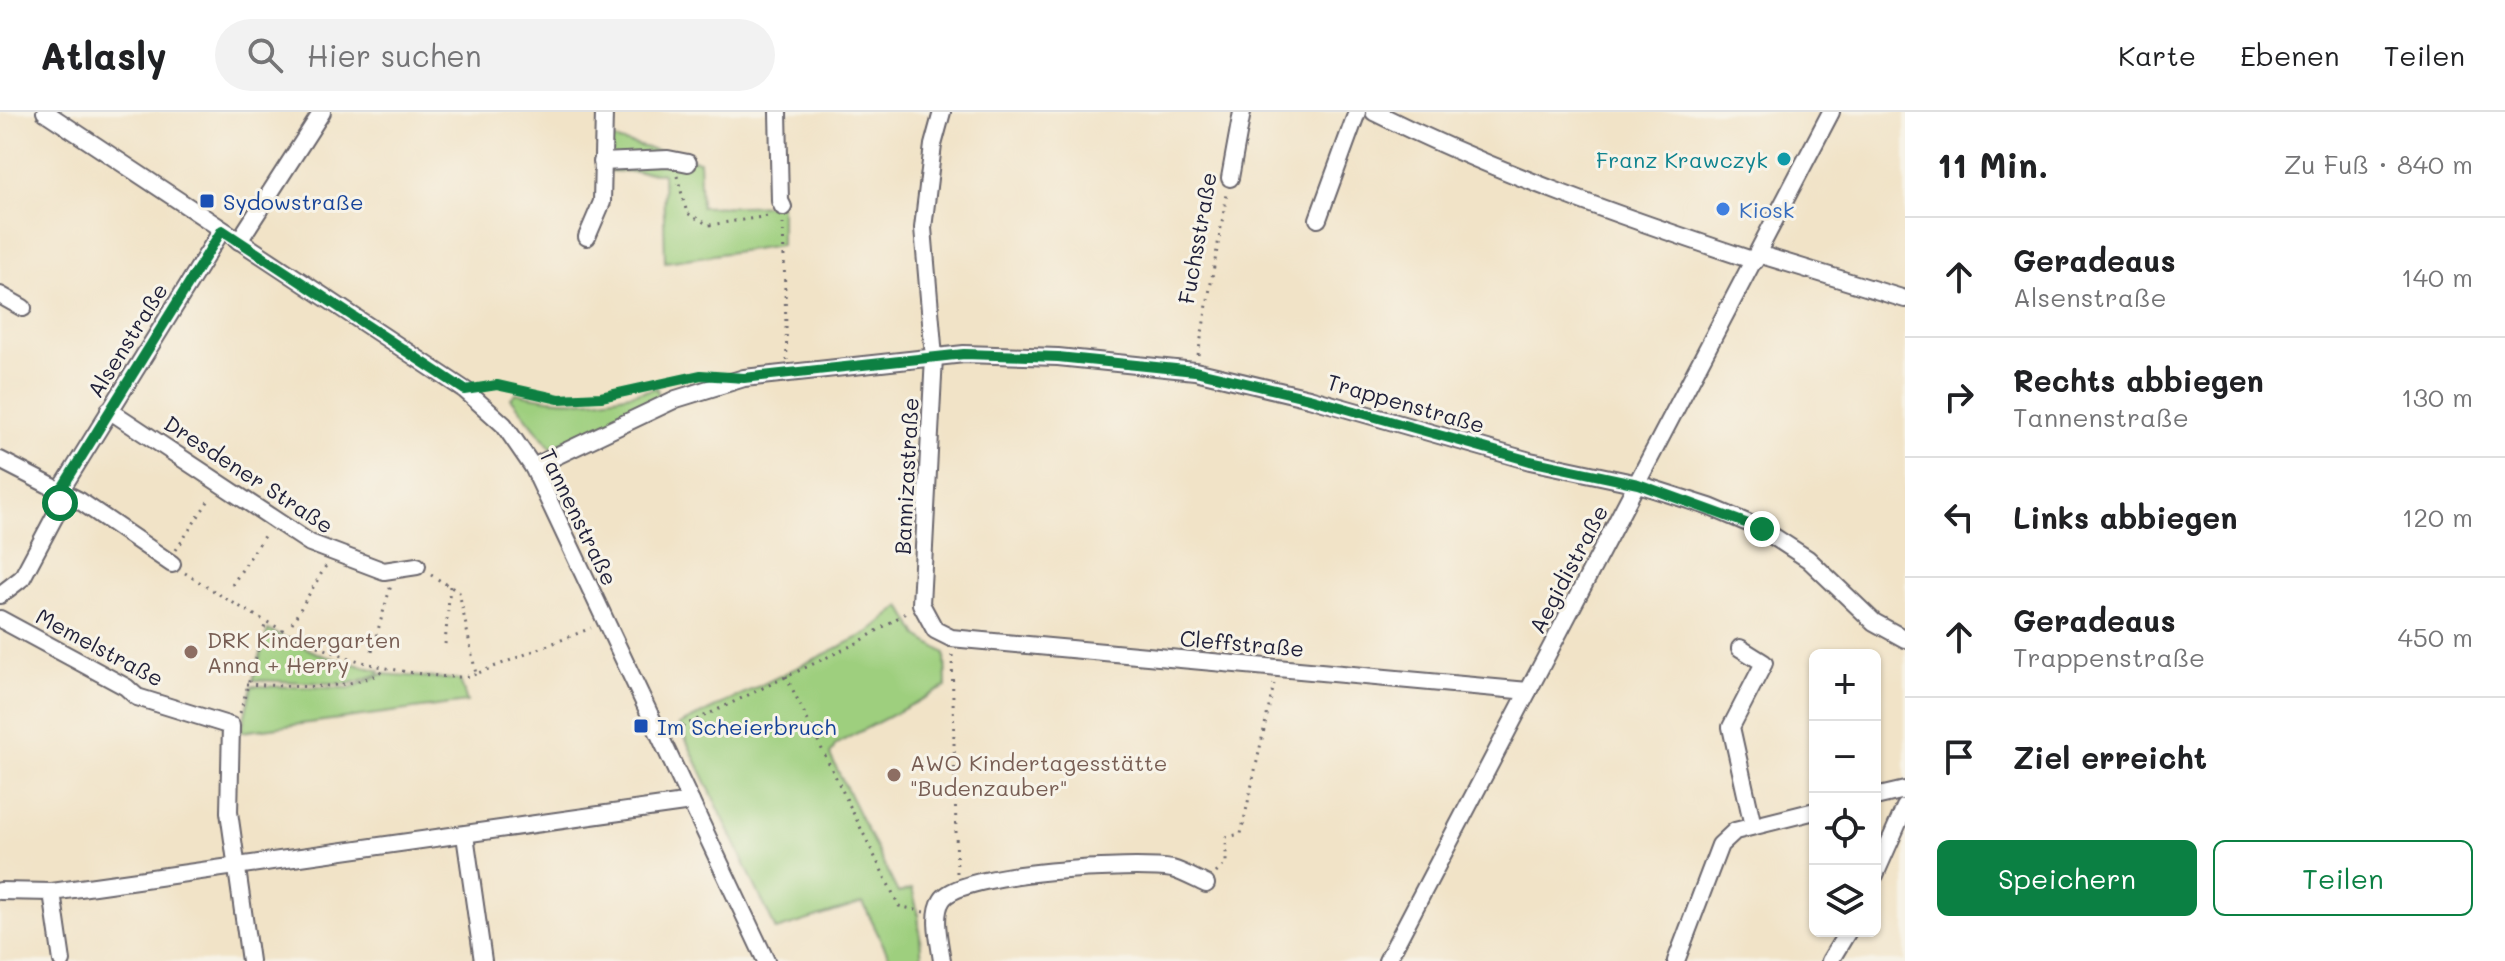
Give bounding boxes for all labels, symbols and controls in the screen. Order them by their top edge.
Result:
search box [215,19,775,91]
text: Atlasly [40,30,167,80]
icon: search [243,33,287,77]
text: Hier suchen [307,35,482,75]
text: Karte [2118,37,2196,73]
text: Ebenen [2240,37,2340,73]
text: Teilen [2384,37,2465,73]
text: 11 Min. [1937,142,2048,187]
place label: Franz Krawczyk [1596,145,1768,174]
text: Zu Fuß · 840 m [2284,147,2473,181]
marker: Franz Krawczyk [1775,150,1793,168]
street label: Fuchsstraße [1171,170,1223,306]
place label: Sydowstraße [223,187,364,216]
marker: Sydowstraße [198,192,216,210]
place label: Kiosk [1739,195,1795,224]
marker: Kiosk [1714,200,1732,218]
text: Geradeaus [2013,240,2176,280]
icon: ahead [1937,255,1981,299]
text: 140 m [2401,260,2473,294]
street label: Alsenstraße [80,277,174,403]
text: Alsenstraße [2013,280,2167,314]
text: Rechts abbiegen [2013,360,2264,400]
street label: Trappenstraße [1324,367,1488,439]
icon: right [1937,375,1981,419]
text: 130 m [2401,380,2473,414]
street label: Bannizastraße [887,397,925,555]
text: Tannenstraße [2013,400,2189,434]
street label: Dresdener Straße [159,408,339,540]
street label: Tannenstraße [533,444,625,590]
route start [42,485,78,521]
icon: left [1937,495,1981,539]
text: Links abbiegen [2013,497,2237,537]
street label: Aegidistraße [1522,500,1614,638]
text: 120 m [2402,500,2473,534]
route end [1744,511,1780,547]
text: Geradeaus [2013,600,2176,640]
street label: Memelstraße [31,601,169,693]
icon: ahead [1937,615,1981,659]
text: 450 m [2397,620,2473,654]
street label: Cleffstraße [1179,623,1305,663]
place label: DRK Kindergarten Anna + Herry [207,625,401,679]
text: Trappenstraße [2013,640,2205,674]
marker: DRK Kindergarten Anna + Herry [182,643,200,661]
map controls [1809,649,1881,937]
button: + [1809,649,1881,721]
place label: Im Scheierbruch [657,712,836,741]
marker: Im Scheierbruch [632,717,650,735]
button: − [1809,721,1881,793]
icon: arrive [1937,735,1981,779]
text: Ziel erreicht [2013,737,2207,777]
place label: AWO Kindertagesstätte "Budenzauber" [910,748,1167,802]
marker: AWO Kindertagesstätte "Budenzauber" [885,766,903,784]
button: locate [1809,793,1881,865]
button: Speichern [1937,840,2197,916]
button: Teilen [2213,840,2473,916]
button: layers [1809,865,1881,937]

